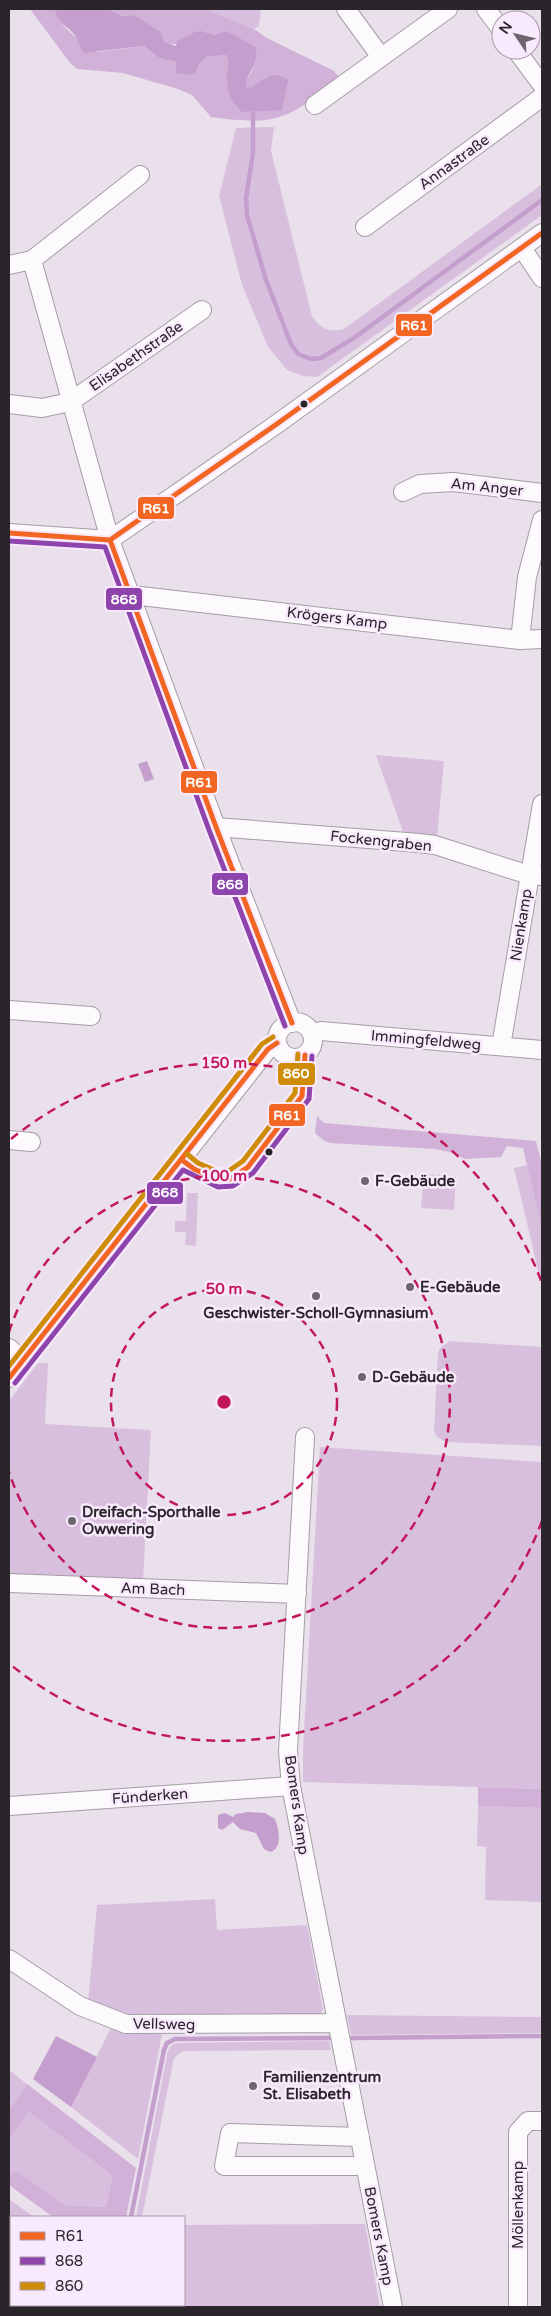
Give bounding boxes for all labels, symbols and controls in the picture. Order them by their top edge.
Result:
north arrow [491,10,541,60]
text: N [496,18,516,37]
street label: Annastraße [415,130,493,194]
line badge: R61 [395,313,433,337]
street label: Elisabethstraße [86,317,186,395]
text: R61 [400,317,428,334]
unlabelled marker [299,399,309,409]
street label: Am Anger [450,474,524,500]
line badge: R61 [137,496,175,520]
text: R61 [142,500,170,517]
line badge: 868 [105,587,143,611]
text: 868 [111,591,137,608]
street label: Krögers Kamp [286,603,388,633]
line badge: R61 [180,770,218,794]
text: R61 [185,774,213,791]
street label: Fockengraben [329,827,433,855]
line badge: 868 [211,872,249,896]
text: 868 [217,876,243,893]
street label: Nienkamp [506,888,536,962]
street label: Immingfeldweg [370,1026,482,1054]
text: 150 m [201,1054,247,1072]
line badge: 860 [277,1062,316,1086]
text: 860 [283,1065,309,1082]
line badge: R61 [268,1103,306,1127]
text: R61 [273,1107,301,1124]
unlabelled marker [264,1147,274,1157]
text: 100 m [201,1167,247,1185]
place label: F-Gebäude [375,1172,456,1190]
marker: F-Gebäude [359,1175,371,1187]
line badge: 868 [146,1181,184,1205]
text: 868 [152,1184,178,1201]
place label: E-Gebäude [420,1278,501,1296]
text: 50 m [206,1280,242,1298]
marker: E-Gebäude [404,1281,416,1293]
marker: Geschwister-Scholl-Gymnasium [310,1290,322,1302]
place label: Geschwister-Scholl-Gymnasium [203,1304,429,1323]
place label: D-Gebäude [372,1368,455,1386]
marker: D-Gebäude [356,1371,368,1383]
centre of rings [215,1393,233,1411]
place label: Dreifach-Sporthalle Owwering [82,1503,221,1539]
marker: Dreifach-Sporthalle Owwering [66,1515,78,1527]
street label: Am Bach [120,1579,186,1599]
street label: Bomers Kamp [281,1754,313,1856]
street label: Fünderken [111,1784,189,1808]
street label: Vellsweg [133,2014,195,2034]
place label: Familienzentrum St. Elisabeth [263,2068,381,2103]
marker: Familienzentrum St. Elisabeth [247,2080,259,2092]
street label: Möllenkamp [509,2161,527,2249]
street label: Bomers Kamp [361,2185,397,2287]
legend [10,2216,185,2306]
text: R61 [55,2227,85,2245]
text: 868 [55,2252,83,2270]
text: 860 [55,2277,83,2295]

